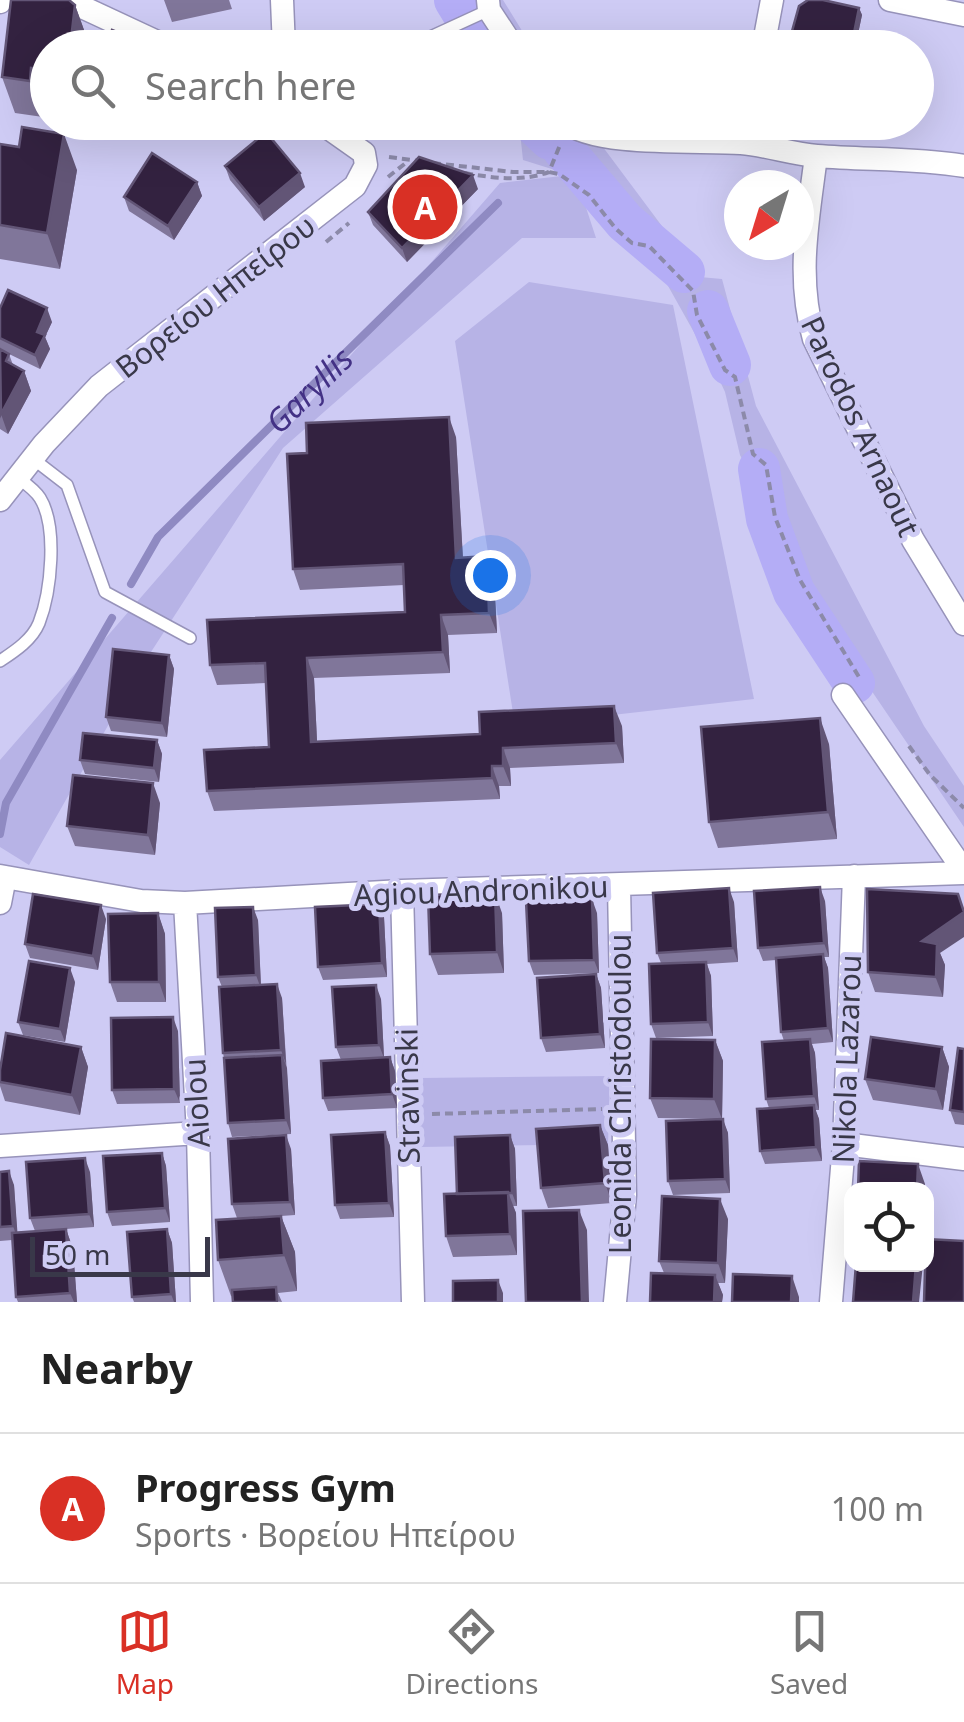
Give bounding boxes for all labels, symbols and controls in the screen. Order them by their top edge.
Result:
search box [30,30,934,140]
icon: search [65,58,120,113]
text: Search here [145,59,356,111]
pin: A [392,170,458,244]
north arrow [724,170,814,260]
street label: Βορείου Ηπείρου [107,205,323,387]
street label: Parodos Arnaout [792,309,930,543]
water label: Garyllis [255,337,361,442]
your location [465,550,516,601]
street label: Agiou Andronikou [353,865,609,915]
street label: Leonida Christodoulou [599,934,640,1254]
street label: Nikola Lazarou [822,954,870,1164]
street label: Stravinski [385,1028,429,1164]
street label: Aiolou [173,1057,219,1149]
map controls [844,1182,934,1272]
button: locate [844,1182,934,1272]
scale bar [30,1232,210,1276]
text: 50 m [45,1235,111,1273]
text: Nearby [40,1339,193,1396]
text: Progress Gym [135,1461,396,1513]
text: A [61,1487,84,1530]
text: 100 m [831,1487,924,1530]
text: Sports · Βορείου Ηπείρου [135,1513,516,1556]
tab: Map [116,1604,174,1702]
tab: Directions [406,1604,538,1702]
tab: Saved [770,1604,848,1702]

